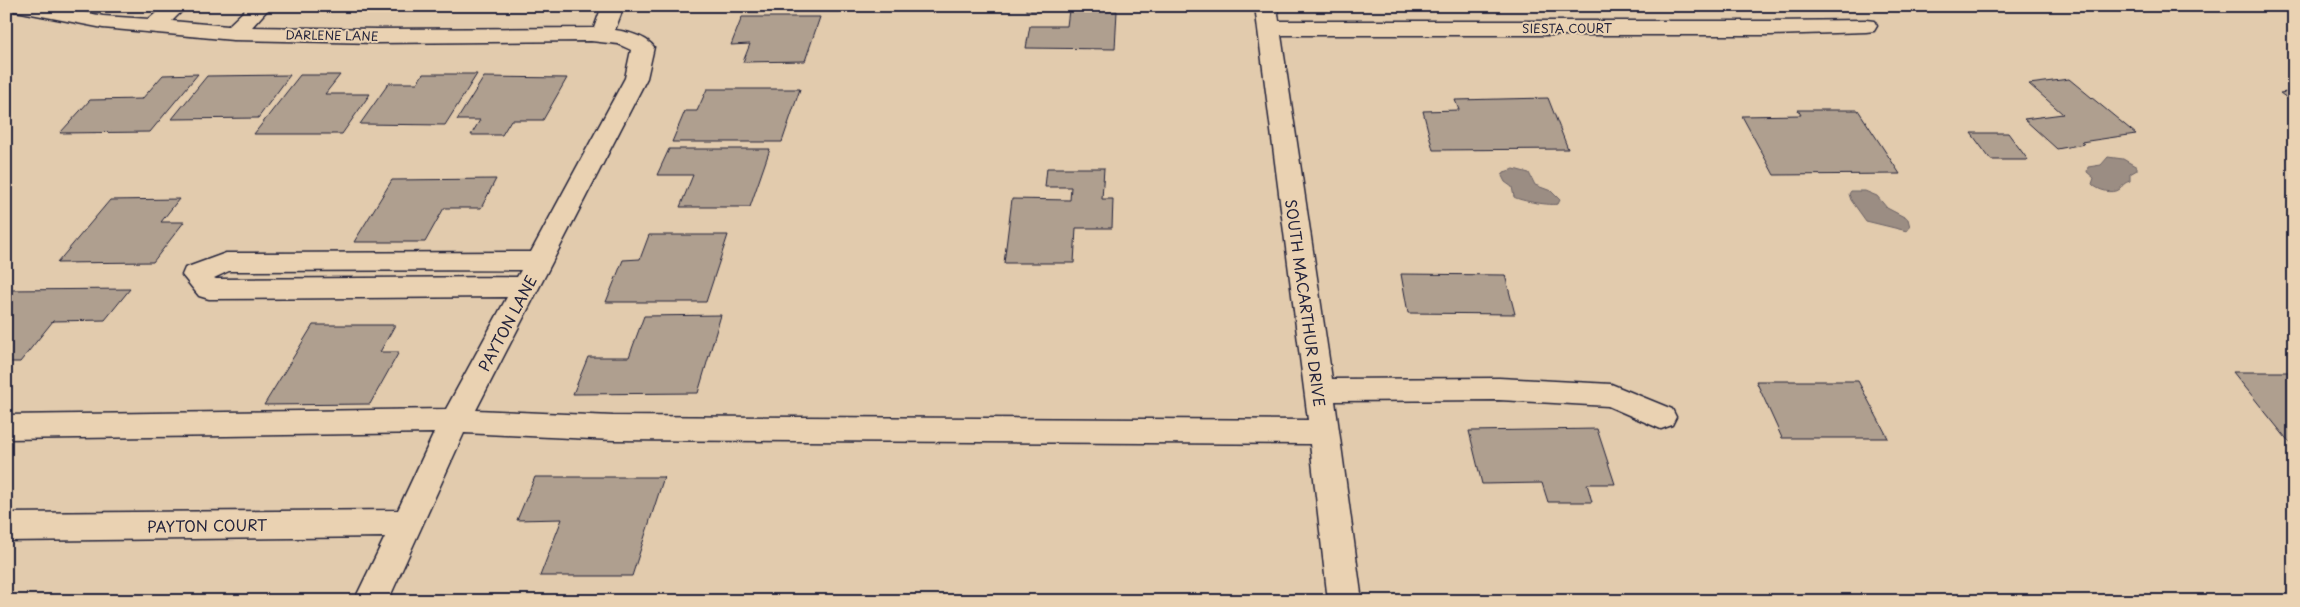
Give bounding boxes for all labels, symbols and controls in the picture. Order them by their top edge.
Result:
street label: SIESTA COURT [1522,19,1613,37]
street label: DARLENE LANE [285,25,379,45]
street label: SOUTH MACARTHUR DRIVE [1280,198,1332,408]
street label: PAYTON LANE [472,271,542,375]
street label: PAYTON COURT [147,512,268,538]

